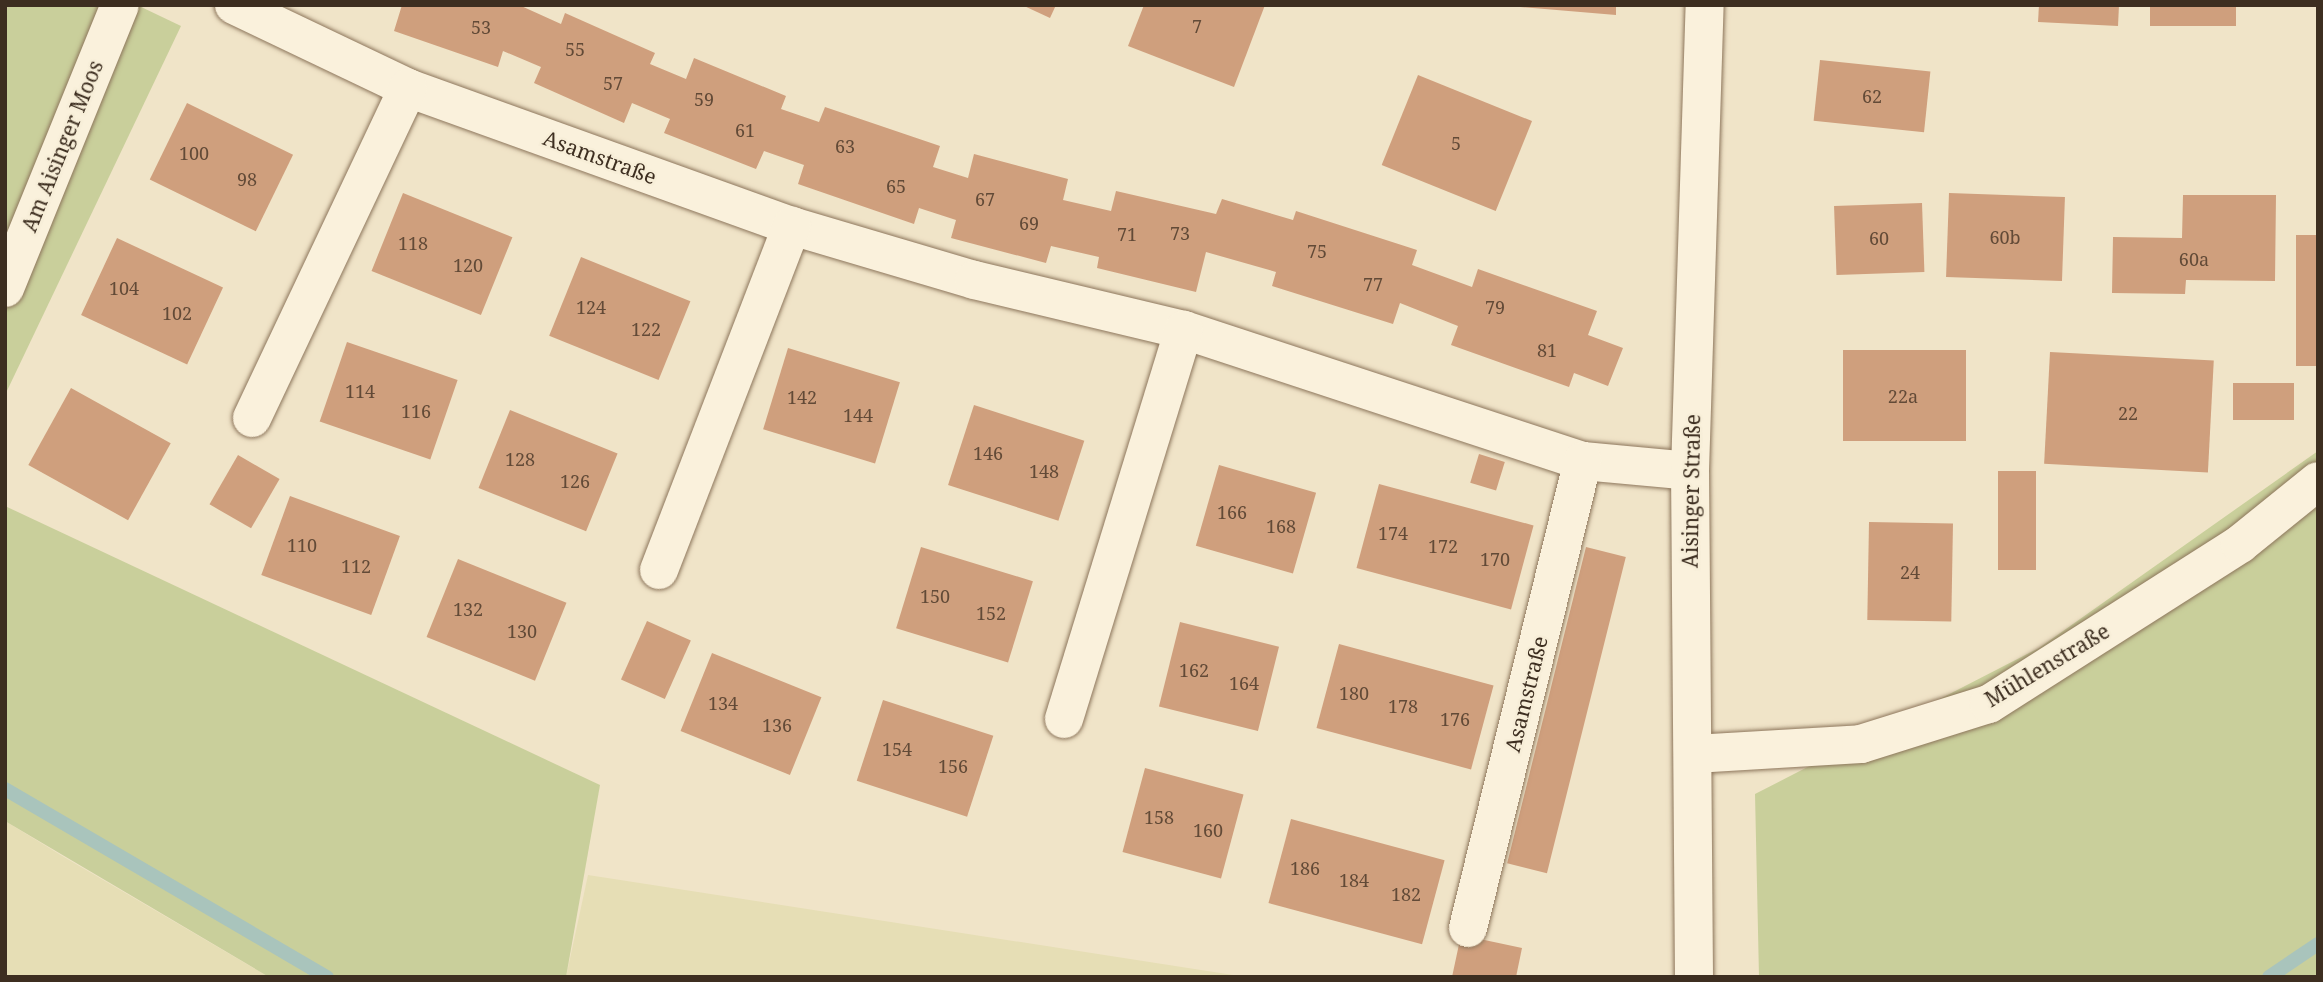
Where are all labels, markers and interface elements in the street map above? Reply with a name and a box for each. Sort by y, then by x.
house number: 7 [1192,15,1202,37]
house number: 53 [471,16,491,38]
house number: 55 [565,38,585,60]
street label: Am Aisinger Moos [16,57,108,235]
house number: 57 [603,72,623,94]
house number: 62 [1862,85,1882,107]
house number: 59 [694,88,714,110]
house number: 61 [735,119,755,141]
street label: Asamstraße [540,125,660,189]
house number: 5 [1451,132,1461,154]
house number: 63 [835,135,855,157]
house number: 100 [179,142,209,164]
house number: 98 [237,168,257,190]
house number: 65 [886,175,906,197]
house number: 67 [975,188,995,210]
house number: 69 [1019,212,1039,234]
house number: 73 [1170,222,1190,244]
house number: 71 [1117,223,1137,245]
house number: 60b [1989,226,2021,248]
house number: 60 [1869,227,1889,249]
house number: 118 [398,232,428,254]
house number: 75 [1307,240,1327,262]
house number: 60a [2179,248,2209,270]
house number: 120 [453,254,483,276]
house number: 77 [1363,273,1383,295]
house number: 104 [109,277,139,299]
house number: 124 [576,296,606,318]
house number: 79 [1485,296,1505,318]
house number: 102 [162,302,192,324]
house number: 122 [631,318,661,340]
house number: 81 [1537,339,1557,361]
house number: 114 [345,380,375,402]
house number: 22a [1888,385,1918,407]
house number: 142 [787,386,817,408]
house number: 116 [401,400,431,422]
house number: 22 [2118,402,2138,424]
house number: 144 [843,404,873,426]
street label: Aisinger Straße [1677,414,1705,568]
house number: 146 [973,442,1003,464]
house number: 128 [505,448,535,470]
house number: 148 [1029,460,1059,482]
house number: 126 [560,470,590,492]
house number: 166 [1217,501,1247,523]
house number: 168 [1266,515,1296,537]
house number: 174 [1378,522,1408,544]
house number: 110 [287,534,317,556]
house number: 172 [1428,535,1458,557]
house number: 170 [1480,548,1510,570]
house number: 112 [341,555,371,577]
house number: 24 [1900,561,1920,583]
house number: 150 [920,585,950,607]
house number: 132 [453,598,483,620]
house number: 152 [976,602,1006,624]
street label: Mühlenstraße [1980,618,2114,712]
house number: 130 [507,620,537,642]
street label: Asamstraße [1499,633,1553,755]
house number: 162 [1179,659,1209,681]
house number: 164 [1229,672,1259,694]
house number: 180 [1339,682,1369,704]
house number: 134 [708,692,738,714]
house number: 178 [1388,695,1418,717]
house number: 176 [1440,708,1470,730]
house number: 136 [762,714,792,736]
house number: 154 [882,738,912,760]
house number: 156 [938,755,968,777]
house number: 158 [1144,806,1174,828]
house number: 160 [1193,819,1223,841]
house number: 186 [1290,857,1320,879]
house number: 184 [1339,869,1369,891]
house number: 182 [1391,883,1421,905]

